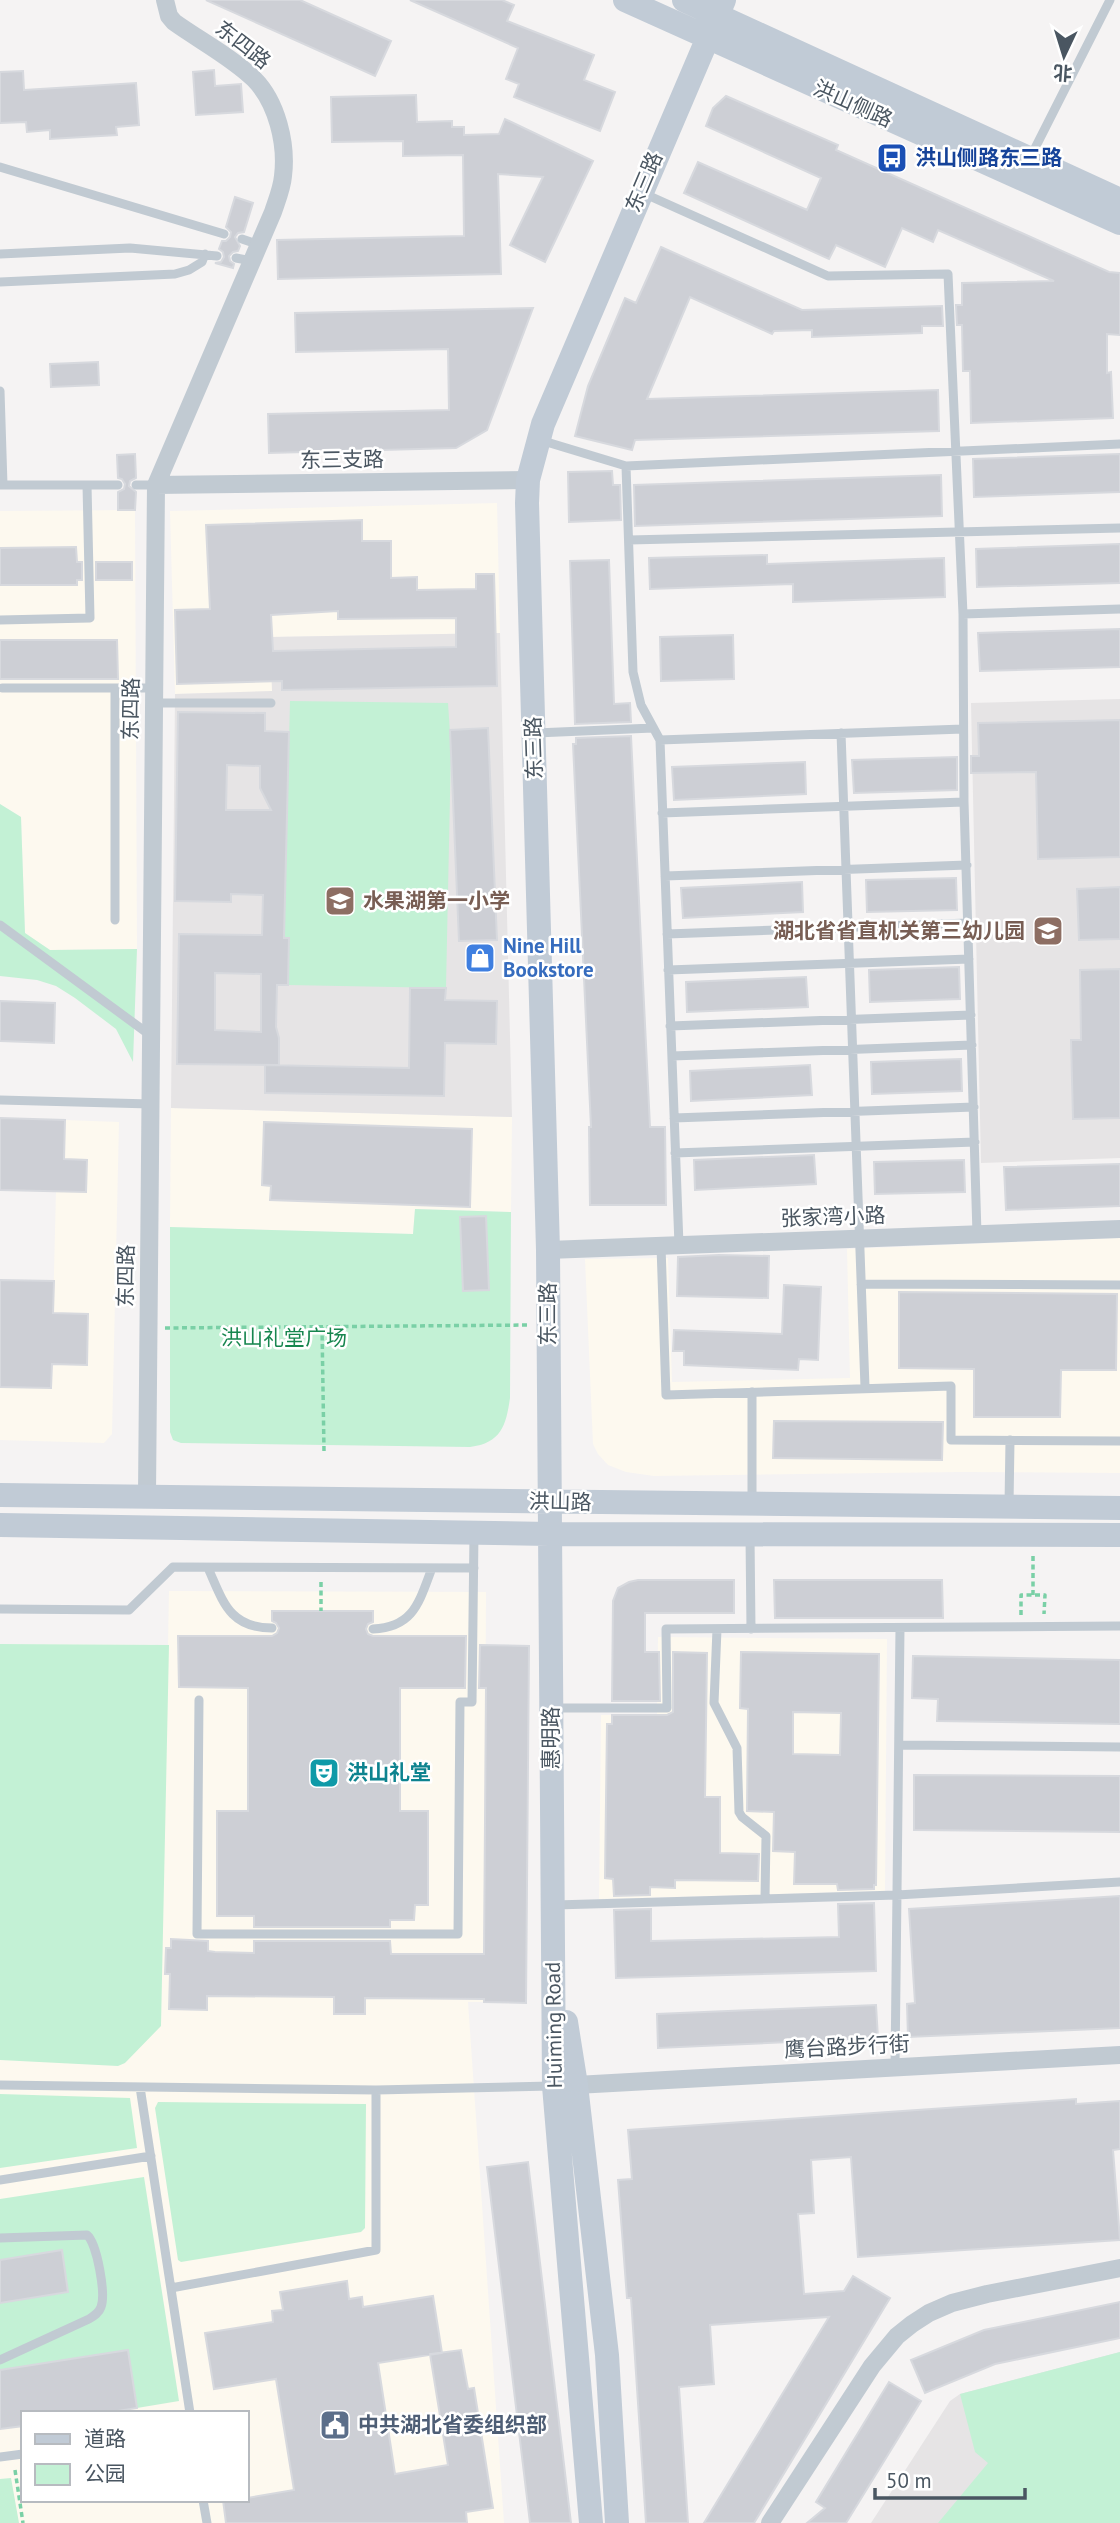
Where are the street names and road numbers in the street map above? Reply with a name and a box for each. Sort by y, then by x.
street label: 东四路 [210,15,276,75]
street label: 洪山侧路 [809,74,897,133]
street label: 东三路 [619,148,668,216]
street label: 东三支路 [300,445,384,474]
street label: 东四路 [116,677,145,741]
street label: 东三路 [519,716,548,780]
street label: 张家湾小路 [780,1201,886,1232]
street label: 东四路 [111,1244,140,1308]
street label: 东三路 [534,1283,561,1346]
street label: 洪山路 [528,1487,592,1516]
street label: 惠明路 [537,1707,564,1770]
street label: Huiming Road [539,1961,568,2089]
street label: 鹰台路步行街 [783,2030,911,2063]

